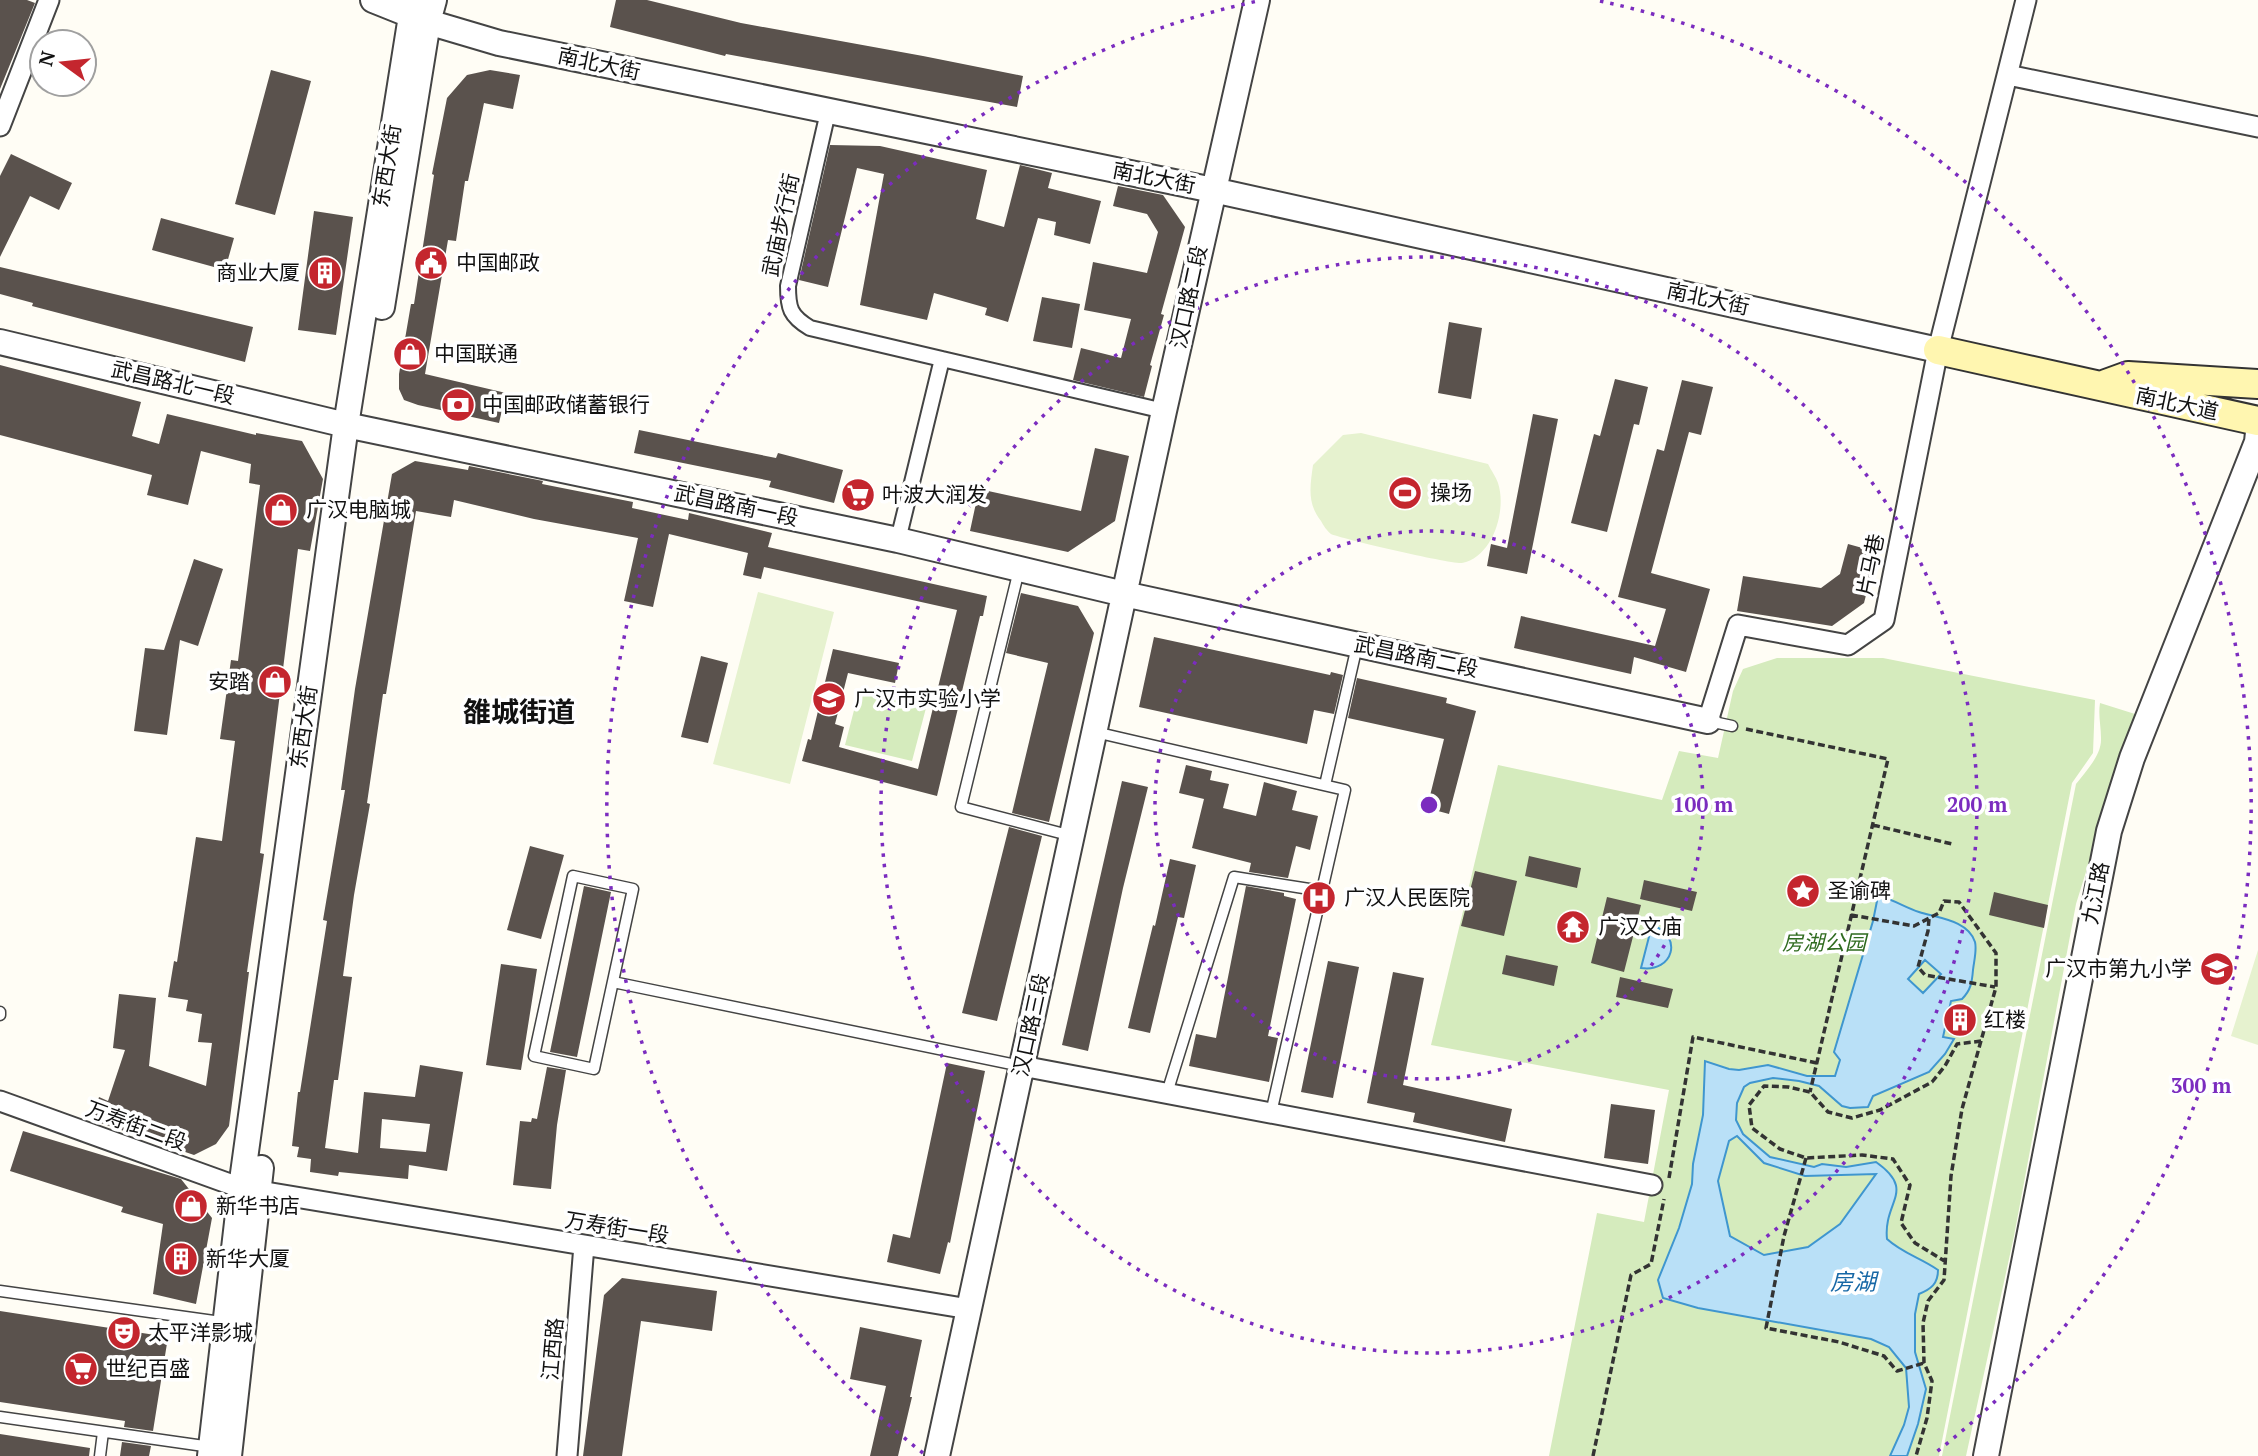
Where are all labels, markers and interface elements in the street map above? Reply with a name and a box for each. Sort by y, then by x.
north arrow [28,28,98,98]
street label: 南北大街 [555,41,643,85]
text: N [32,48,60,69]
street label: 东西大街 [366,122,406,210]
street label: 南北大街 [1110,155,1198,199]
street label: 武庙步行街 [755,171,805,279]
street label: 汉口路二段 [1163,243,1213,351]
public building icon: 中国邮政 [412,244,450,282]
place label: 中国邮政 [456,248,540,276]
building icon: 商业大厦 [306,254,344,292]
place label: 商业大厦 [216,258,300,286]
street label: 南北大街 [1664,276,1752,320]
shop icon: 中国联通 [391,335,429,373]
place label: 中国联通 [434,339,518,367]
street label: 武昌路北一段 [109,354,238,410]
street label: 南北大道 [2133,381,2221,425]
bank icon: 中国邮政储蓄银行 [439,386,477,424]
place label: 中国邮政储蓄银行 [482,390,650,418]
sports icon: 操场 [1386,474,1424,512]
supermarket icon: 叶波大润发 [839,476,877,514]
street label: 武昌路南一段 [672,478,801,532]
place label: 操场 [1430,478,1472,506]
place label: 叶波大润发 [882,480,987,508]
shop icon: 广汉电脑城 [262,491,300,529]
place label: 广汉电脑城 [306,495,411,523]
street label: 片马巷 [1850,531,1890,598]
street label: 武昌路南二段 [1352,629,1481,683]
shop icon: 安踏 [256,663,294,701]
place label: 安踏 [208,667,250,695]
school or university icon: 广汉市实验小学 [810,680,848,718]
street label: 东西大街 [283,683,323,770]
place label: 广汉市实验小学 [854,684,1001,712]
district label: 雒城街道 [463,693,575,730]
text: 100 m [1673,790,1734,818]
text: 200 m [1947,790,2008,818]
centre of rings [1417,793,1441,817]
street label: 九江路 [2075,859,2115,926]
place icon: 圣谕碑 [1784,872,1822,910]
place label: 圣谕碑 [1828,876,1891,904]
hospital icon: 广汉人民医院 [1300,879,1338,917]
place label: 广汉人民医院 [1344,883,1470,911]
temple icon: 广汉文庙 [1554,908,1592,946]
place label: 广汉文庙 [1598,912,1682,940]
park label: 房湖公园 [1782,928,1869,956]
school or university icon: 广汉市第九小学 [2198,950,2236,988]
place label: 广汉市第九小学 [2045,954,2192,982]
street label: 汉口路三段 [1005,971,1055,1079]
building icon: 红楼 [1941,1001,1979,1039]
place label: 红楼 [1984,1005,2026,1033]
text: 300 m [2171,1071,2232,1099]
street label: 万寿街二段 [82,1094,190,1156]
shop icon: 新华书店 [172,1187,210,1225]
place label: 新华书店 [216,1191,300,1219]
street label: 万寿街一段 [563,1205,671,1249]
building icon: 新华大厦 [162,1240,200,1278]
place label: 新华大厦 [206,1244,290,1272]
water label: 房湖 [1830,1266,1879,1297]
theatre icon: 太平洋影城 [105,1314,143,1352]
street label: 江西路 [535,1316,569,1382]
place label: 太平洋影城 [148,1318,253,1346]
supermarket icon: 世纪百盛 [62,1350,100,1388]
place label: 世纪百盛 [106,1354,190,1382]

